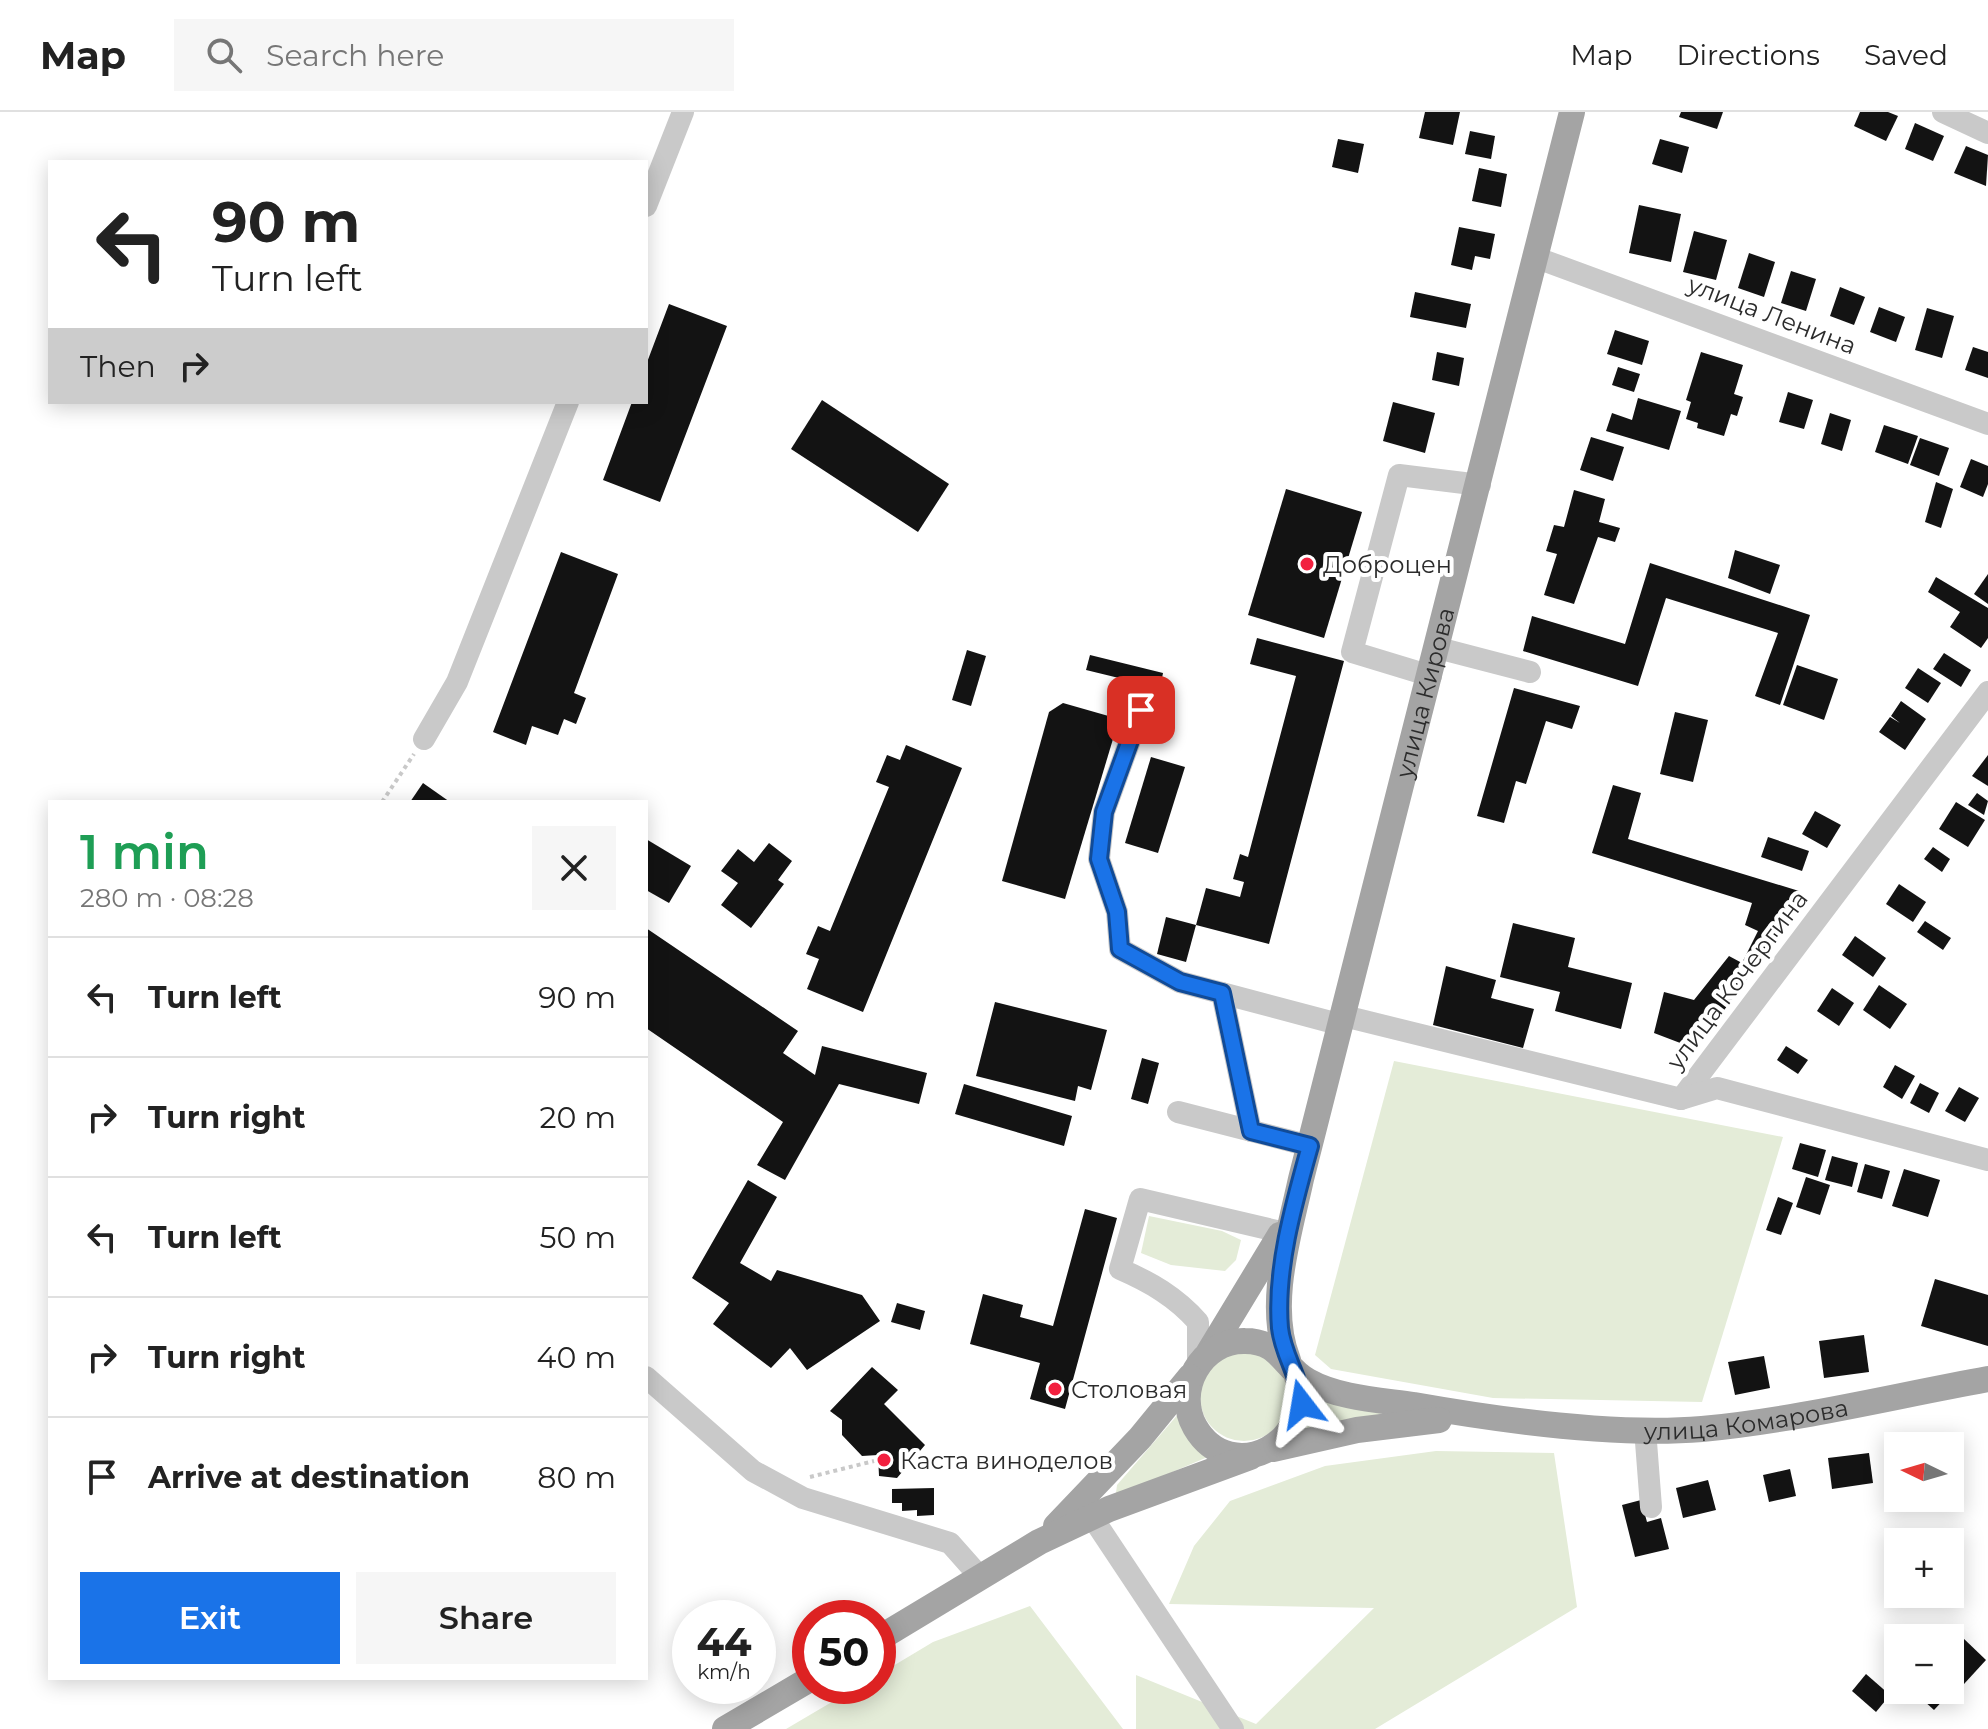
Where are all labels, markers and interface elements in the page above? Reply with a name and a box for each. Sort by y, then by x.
search box [174,19,734,91]
text: Map [40,32,126,79]
icon: search [202,33,246,77]
text: Search here [266,37,444,74]
text: Map [1570,38,1632,72]
text: Directions [1676,38,1820,72]
text: Saved [1864,38,1948,72]
text: 90 m [212,188,360,256]
icon: left [80,192,184,296]
text: Turn left [212,256,363,300]
street label: улица Ленина [1683,269,1860,360]
icon: right [172,344,216,388]
text: Then [80,348,156,385]
place label: Доброцен [1323,550,1452,579]
marker: Доброцен [1298,555,1316,573]
street label: улица Кирова [1389,604,1460,782]
pin [1107,676,1175,744]
icon: arrive [1119,688,1163,732]
text: 1 min [80,823,209,881]
button: close [532,826,616,910]
text: 280 m · 08:28 [80,882,254,914]
street label: улица Кочергина [1660,885,1814,1076]
icon: left [80,975,124,1019]
text: Turn left [148,979,281,1016]
text: 90 m [538,979,616,1016]
icon: right [80,1095,124,1139]
text: Turn right [148,1099,305,1136]
text: 20 m [539,1099,616,1136]
icon: left [80,1215,124,1259]
text: Turn left [148,1219,281,1256]
text: 50 m [539,1219,616,1256]
icon: right [80,1335,124,1379]
text: Turn right [148,1339,305,1376]
text: 40 m [537,1339,616,1376]
position arrow [1260,1362,1344,1446]
place label: Столовая [1071,1375,1187,1404]
marker: Столовая [1046,1380,1064,1398]
street label: улица Комарова [1643,1392,1851,1445]
north arrow [1884,1432,1964,1512]
map controls [1884,1432,1964,1704]
place label: Каста виноделов [900,1446,1113,1475]
marker: Каста виноделов [875,1451,893,1469]
icon: arrive [80,1455,124,1499]
text: Arrive at destination [148,1459,470,1496]
text: 80 m [537,1459,616,1496]
button: + [1884,1528,1964,1608]
button: Exit [80,1572,340,1664]
button: Share [356,1572,616,1664]
speed limit sign: 50 [792,1600,896,1704]
text: 44 [696,1617,752,1666]
button: − [1884,1624,1964,1704]
text: km/h [697,1660,751,1684]

